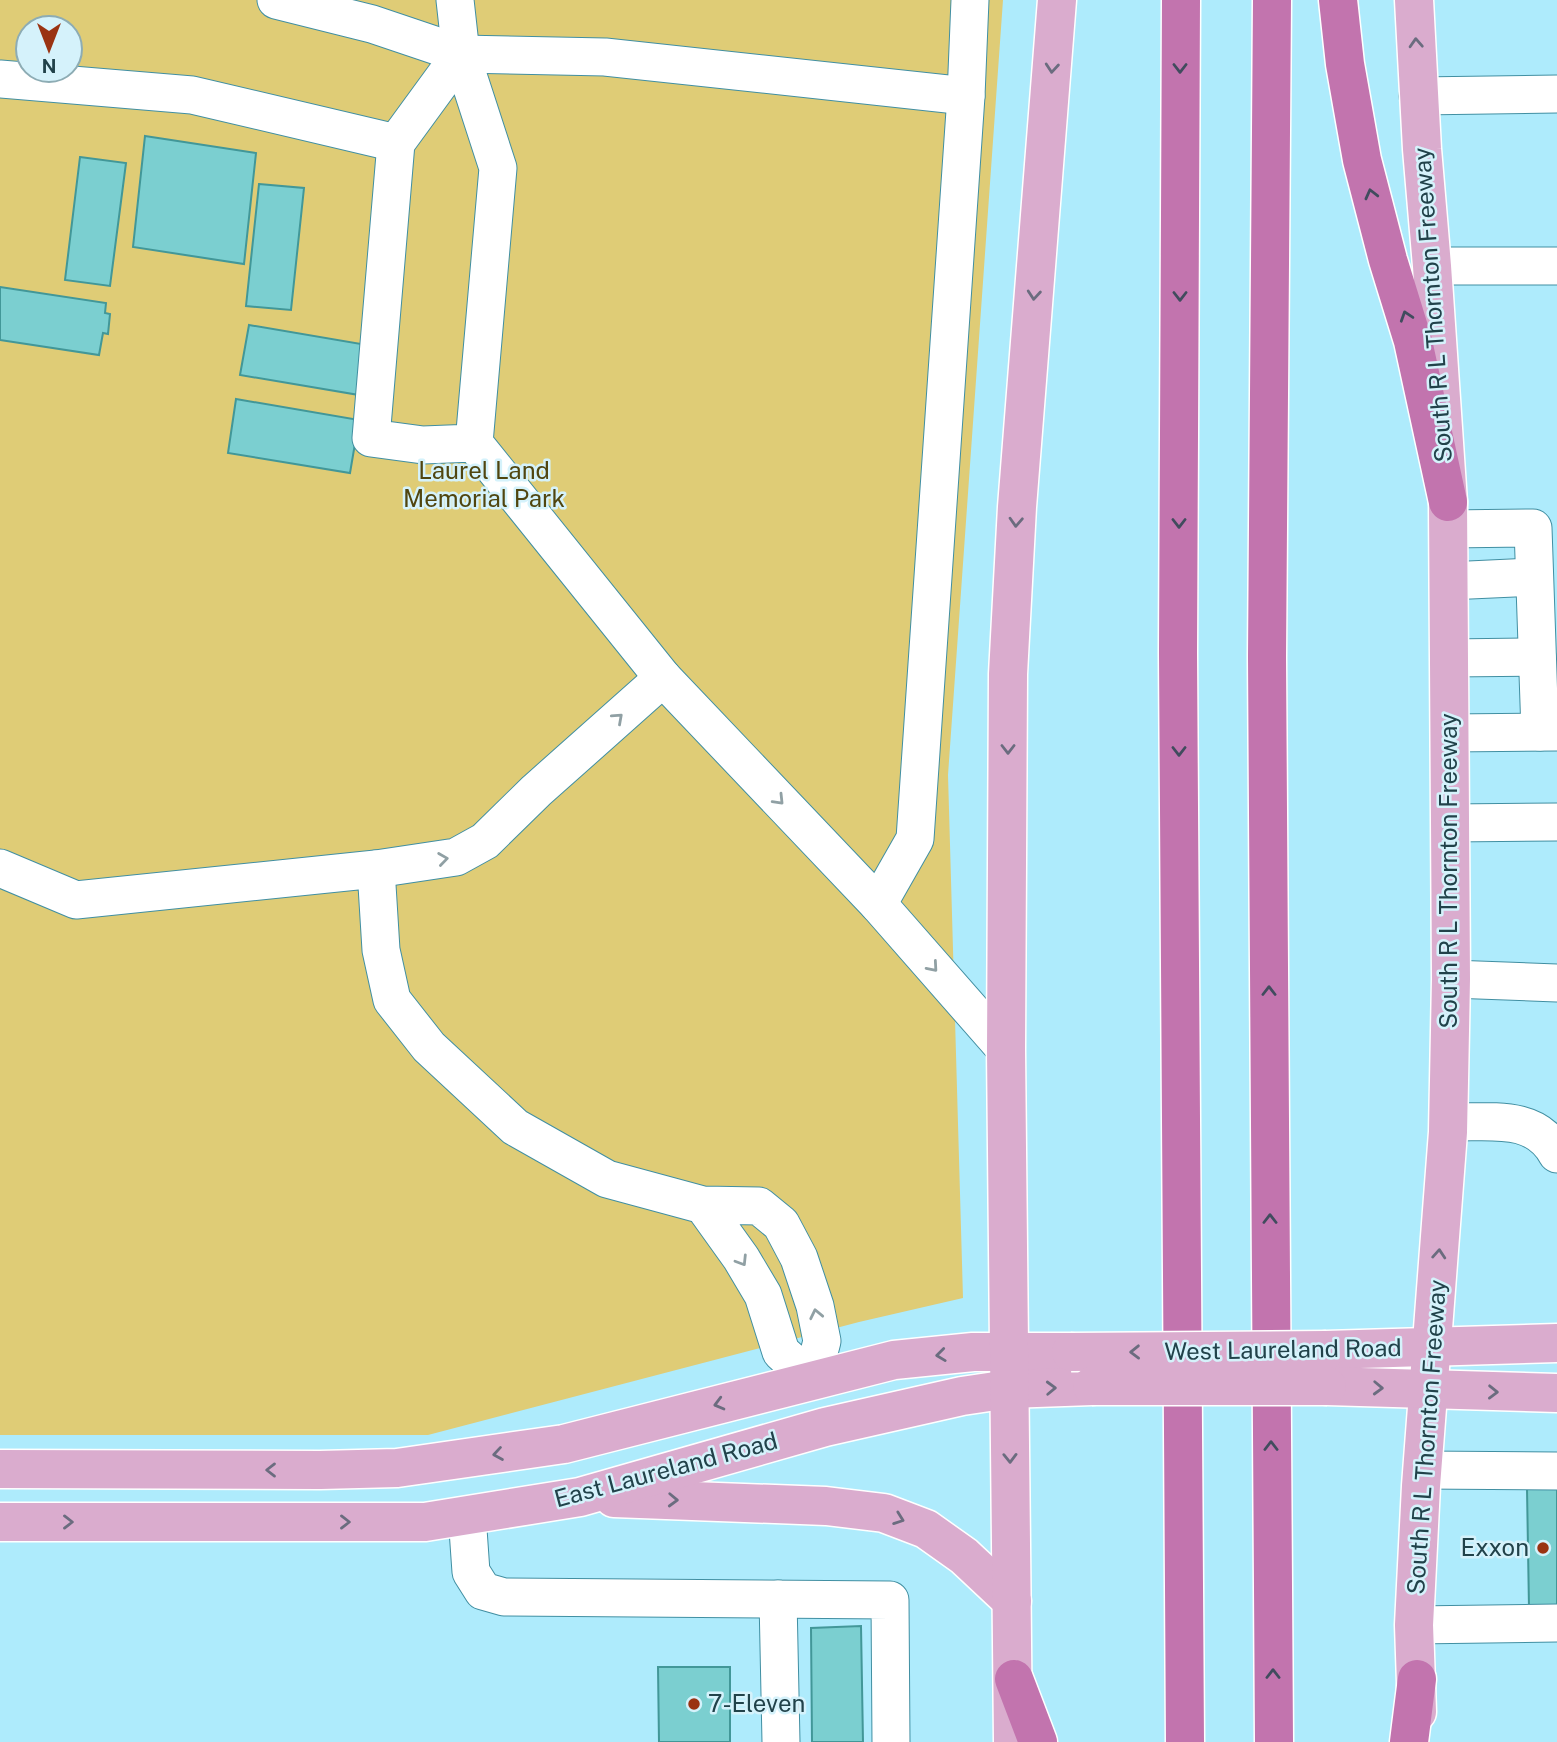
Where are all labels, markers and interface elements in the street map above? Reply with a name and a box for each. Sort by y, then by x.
north arrow [14,14,84,84]
one-way arrow [1409,37,1424,48]
text: N [42,55,56,77]
one-way arrow [1045,63,1060,74]
one-way arrow [1172,63,1188,74]
street label: South R L Thornton Freeway [1407,147,1457,463]
one-way arrow [1365,188,1379,200]
one-way arrow [1027,290,1042,301]
one-way arrow [1172,291,1188,301]
one-way arrow [1399,311,1414,323]
park label: Laurel Land Memorial Park [403,456,565,512]
one-way arrow [1009,516,1024,527]
one-way arrow [1171,518,1187,529]
street label: South R L Thornton Freeway [1434,713,1462,1029]
one-way arrow [610,714,623,726]
one-way arrow [1000,744,1016,755]
one-way arrow [1171,746,1187,756]
one-way arrow [770,792,783,805]
one-way arrow [437,852,449,867]
one-way arrow [925,958,937,971]
one-way arrow [1261,986,1277,996]
one-way arrow [1262,1213,1278,1224]
one-way arrow [1432,1248,1447,1259]
one-way arrow [734,1253,747,1266]
street label: South R L Thornton Freeway [1401,1278,1451,1595]
one-way arrow [810,1308,825,1320]
street label: West Laureland Road [1164,1333,1402,1365]
one-way arrow [1130,1344,1140,1360]
one-way arrow [935,1347,947,1362]
one-way arrow [1045,1380,1056,1395]
one-way arrow [1373,1380,1384,1395]
one-way arrow [1488,1384,1499,1400]
one-way arrow [713,1395,725,1410]
street label: East Laureland Road [551,1426,780,1512]
one-way arrow [1263,1441,1279,1451]
one-way arrow [492,1447,504,1462]
one-way arrow [1002,1453,1018,1463]
one-way arrow [265,1462,276,1478]
one-way arrow [668,1492,679,1508]
one-way arrow [892,1511,904,1525]
one-way arrow [63,1514,74,1530]
one-way arrow [340,1514,350,1530]
place label: Exxon [1461,1533,1529,1561]
marker: Exxon [1535,1540,1551,1556]
one-way arrow [1265,1668,1281,1679]
place label: 7-Eleven [708,1689,805,1717]
marker: 7-Eleven [686,1696,702,1712]

